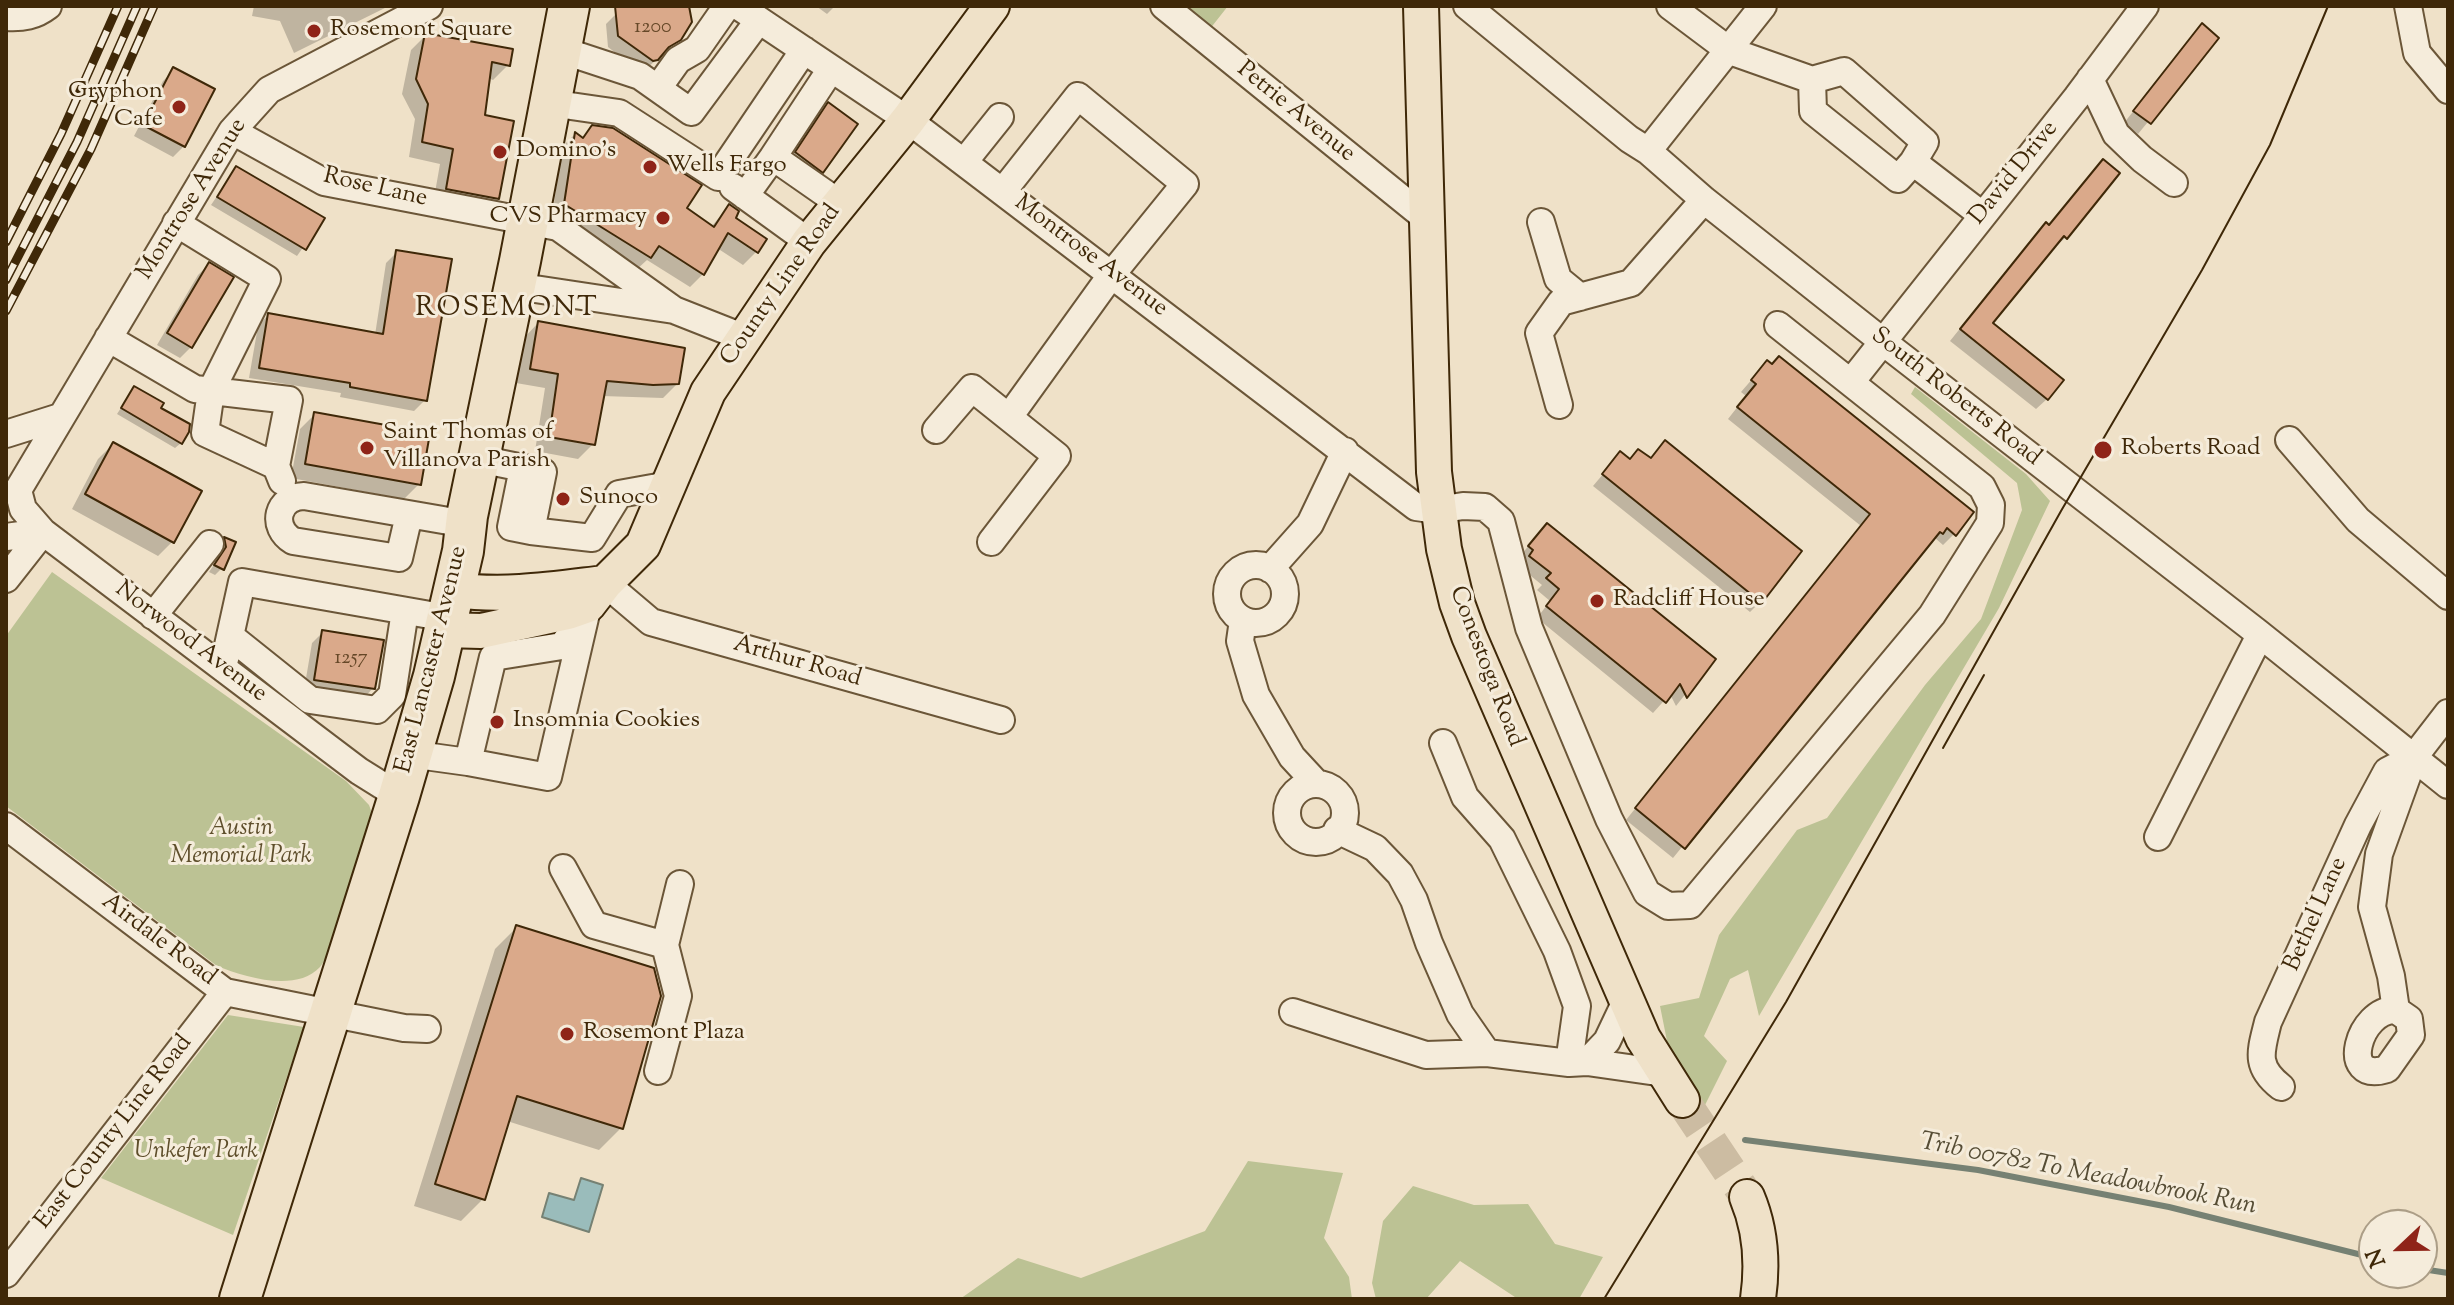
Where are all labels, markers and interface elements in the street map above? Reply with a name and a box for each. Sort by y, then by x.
place label: Rosemont Square [330,17,512,45]
house number: 1200 [634,17,672,41]
marker: Rosemont Square [305,22,323,40]
street label: Petrie Avenue [1230,57,1360,169]
place label: Gryphon Cafe [68,79,163,135]
marker: Gryphon Cafe [170,98,188,116]
street label: Montrose Avenue [132,114,254,286]
street label: David Drive [1964,116,2066,232]
place label: Domino's [516,138,616,166]
marker: Domino's [491,143,509,161]
place label: Wells Fargo [666,153,787,181]
marker: Wells Fargo [641,158,659,176]
street label: Rose Lane [320,163,430,215]
street label: Montrose Avenue [1007,190,1173,324]
street label: County Line Road [716,200,848,372]
place label: CVS Pharmacy [489,204,647,232]
marker: CVS Pharmacy [654,209,672,227]
district label: ROSEMONT [415,293,599,327]
street label: South Roberts Road [1864,323,2046,473]
place label: Saint Thomas of Villanova Parish [383,420,553,476]
place label: Roberts Road [2121,436,2260,464]
marker: Saint Thomas of Villanova Parish [358,439,376,457]
marker: Roberts Road [2092,439,2114,461]
place label: Sunoco [579,485,658,513]
marker: Sunoco [554,490,572,508]
street label: East Lancaster Avenue [391,544,475,776]
street label: Norwood Avenue [108,576,272,710]
street label: Conestoga Road [1441,583,1529,751]
place label: Radcliff House [1613,587,1765,615]
marker: Radcliff House [1588,592,1606,610]
street label: Arthur Road [730,631,864,695]
house number: 1257 [334,648,368,672]
place label: Insomnia Cookies [513,708,700,736]
marker: Insomnia Cookies [488,713,506,731]
park label: Austin Memorial Park [170,816,312,872]
street label: Bethel Lane [2279,854,2355,976]
street label: Airdale Road [95,888,221,994]
place label: Rosemont Plaza [583,1020,745,1048]
marker: Rosemont Plaza [558,1025,576,1043]
street label: East County Line Road [30,1030,200,1236]
water label: Trib 00782 To Meadowbrook Run [1917,1128,2259,1224]
park label: Unkefer Park [134,1139,258,1167]
north arrow [2358,1209,2438,1289]
text: N [2359,1243,2396,1271]

